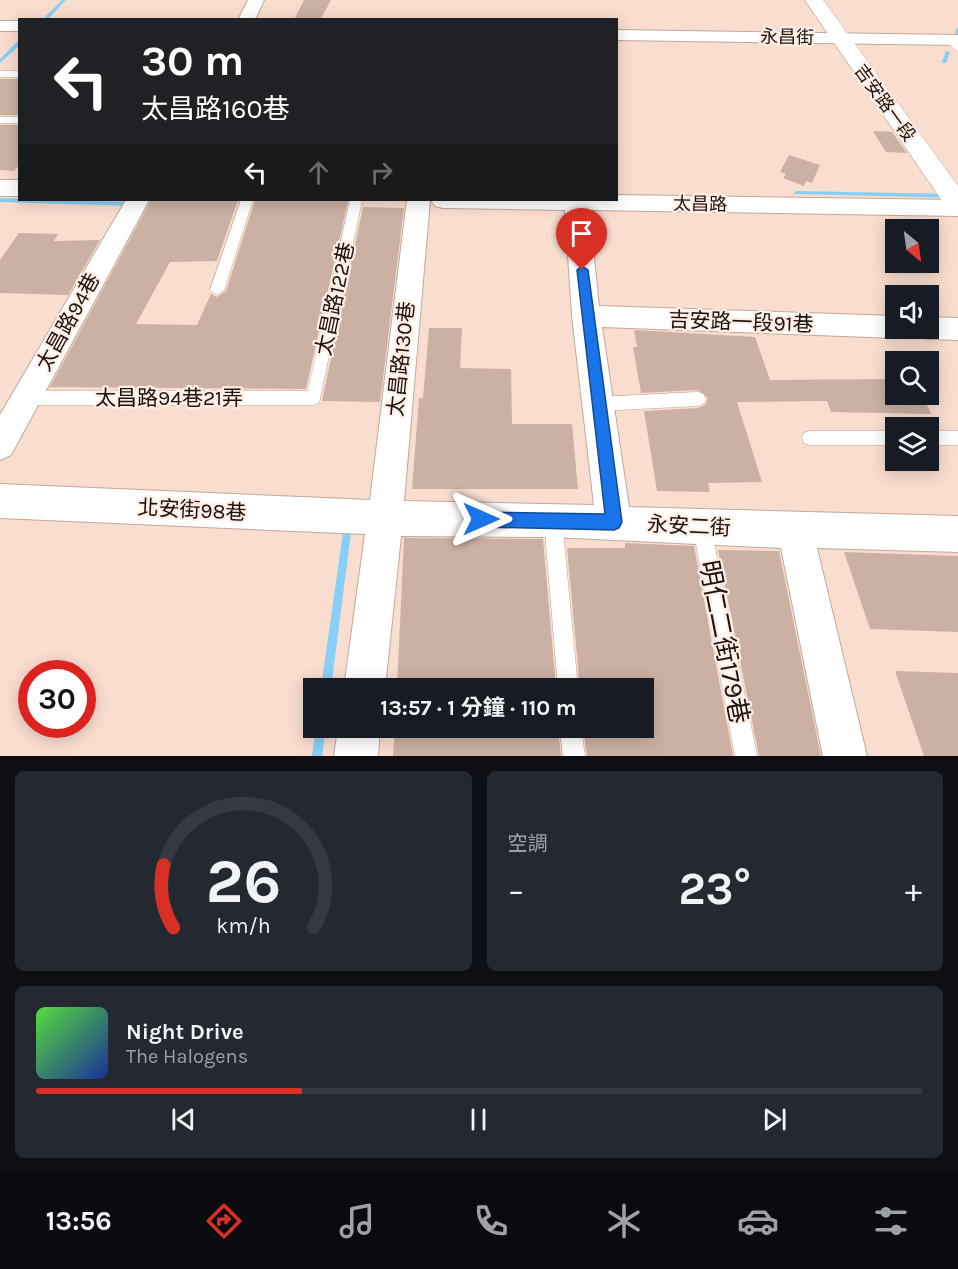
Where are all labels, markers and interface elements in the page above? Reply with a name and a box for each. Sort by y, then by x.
street label: 永昌街 [760,26,814,48]
text: 30 m [141,36,244,86]
icon: left [42,42,120,120]
street label: 吉安路一段 [850,60,920,146]
text: 太昌路160巷 [141,93,289,125]
icon: left [239,156,272,189]
icon: ahead [302,156,335,189]
icon: right [365,156,398,189]
street label: 太昌路 [673,193,727,215]
pin [556,208,607,270]
icon: arrive [565,217,598,250]
north arrow [885,219,939,273]
map controls [885,219,939,471]
street label: 太昌路122巷 [311,240,359,358]
street label: 太昌路94巷 [31,269,105,375]
button: sound [885,285,939,339]
street label: 太昌路130巷 [383,300,419,418]
street label: 吉安路一段91巷 [668,307,814,337]
button: search [885,351,939,405]
street label: 太昌路94巷21弄 [95,386,243,410]
button: layers [885,417,939,471]
position arrow [449,487,513,551]
street label: 北安街98巷 [137,495,247,525]
street label: 永安二街 [646,512,732,540]
street label: 明仁二街179巷 [693,558,755,726]
speed limit sign: 30 [18,660,96,738]
text: 13:57 · 1 分鐘 · 110 m [380,695,577,721]
text: 空調 [508,832,548,855]
text: 26 [205,845,281,918]
text: 23° [678,863,751,915]
text: − [508,871,525,909]
text: + [905,871,922,909]
text: km/h [216,913,270,938]
text: Night Drive [126,1019,244,1045]
text: The Halogens [126,1045,248,1068]
icon: previous [167,1103,200,1136]
icon: pause [462,1103,495,1136]
icon: next [758,1103,791,1136]
icon: directions [203,1200,245,1242]
icon: music [336,1200,378,1242]
icon: phone [470,1200,512,1242]
icon: climate [603,1200,645,1242]
icon: car [737,1200,779,1242]
icon: filters [870,1200,912,1242]
text: 13:56 [46,1205,112,1237]

